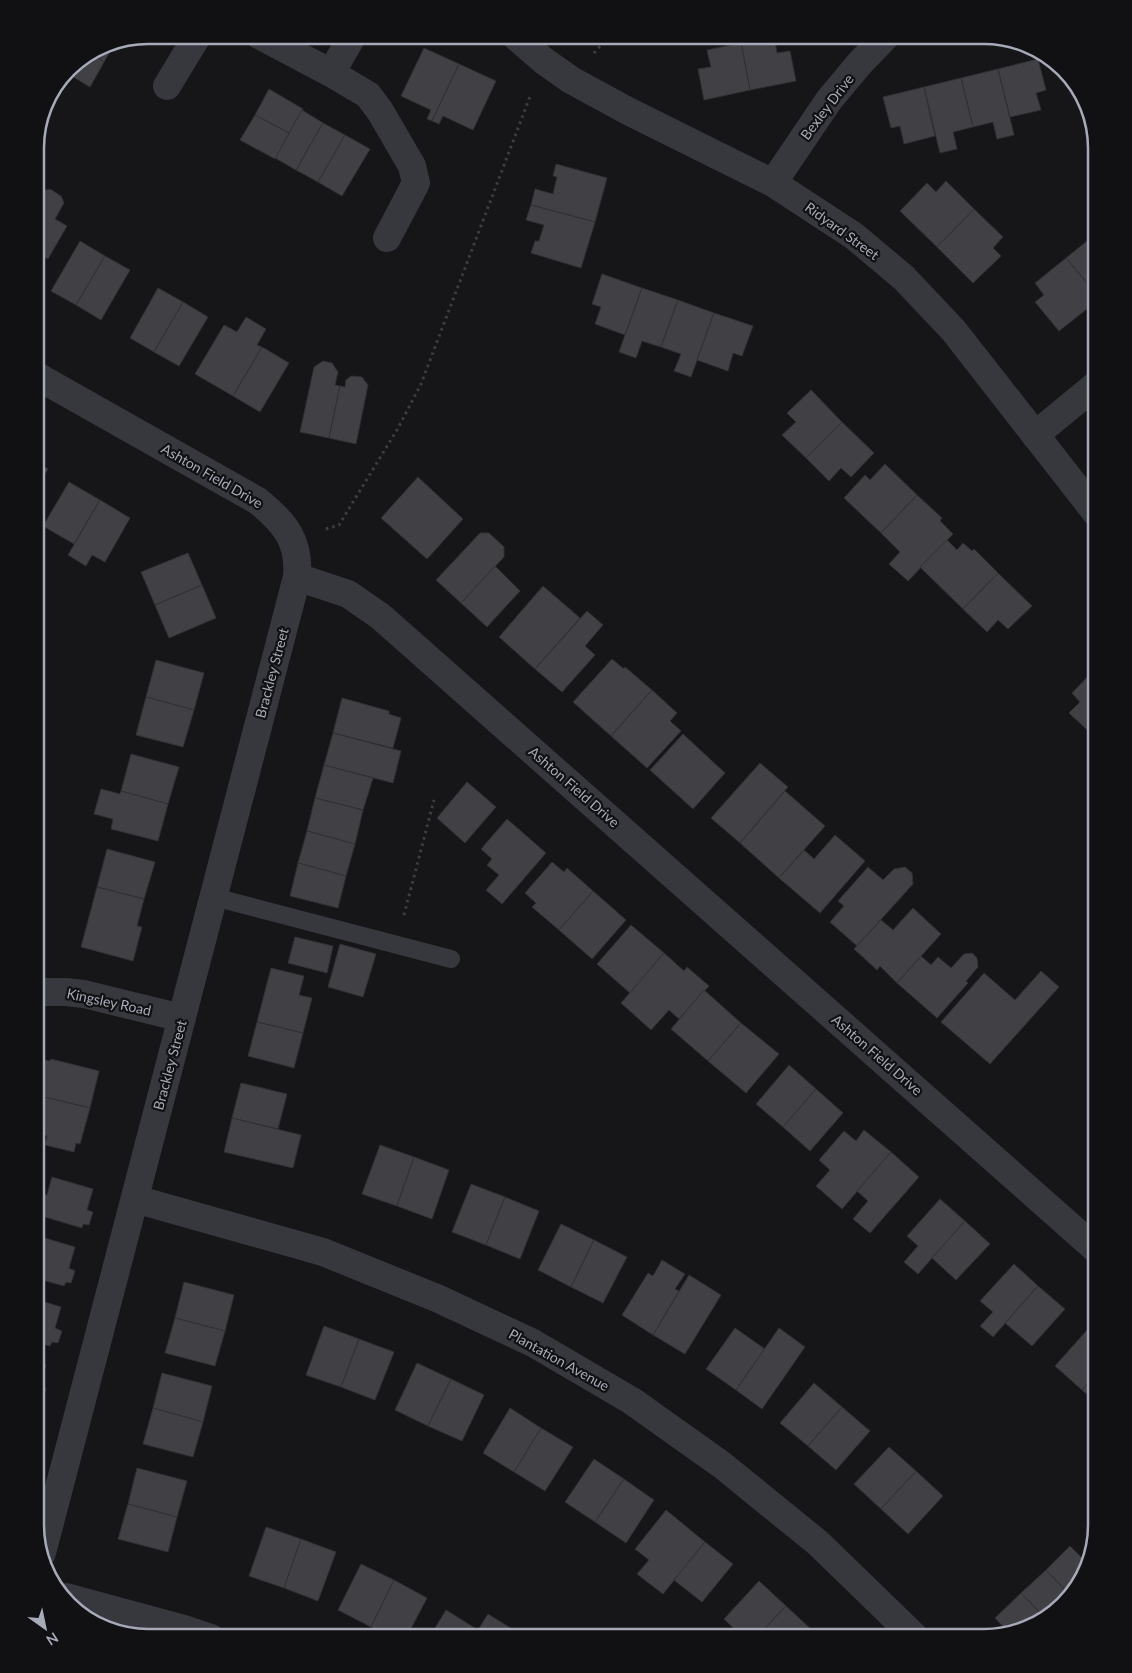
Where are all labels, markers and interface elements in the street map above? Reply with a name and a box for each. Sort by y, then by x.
street label: Bexley Drive [796,71,857,143]
street label: Ridyard Street [802,198,882,263]
street label: Ashton Field Drive [158,440,266,512]
street label: Brackley Street [251,626,292,720]
street label: Ashton Field Drive [526,743,623,831]
street label: Kingsley Road [65,984,153,1019]
street label: Ashton Field Drive [829,1011,926,1099]
street label: Brackley Street [149,1018,190,1112]
street label: Plantation Avenue [506,1325,612,1394]
north arrow [20,1603,70,1653]
text: N [43,1629,62,1649]

